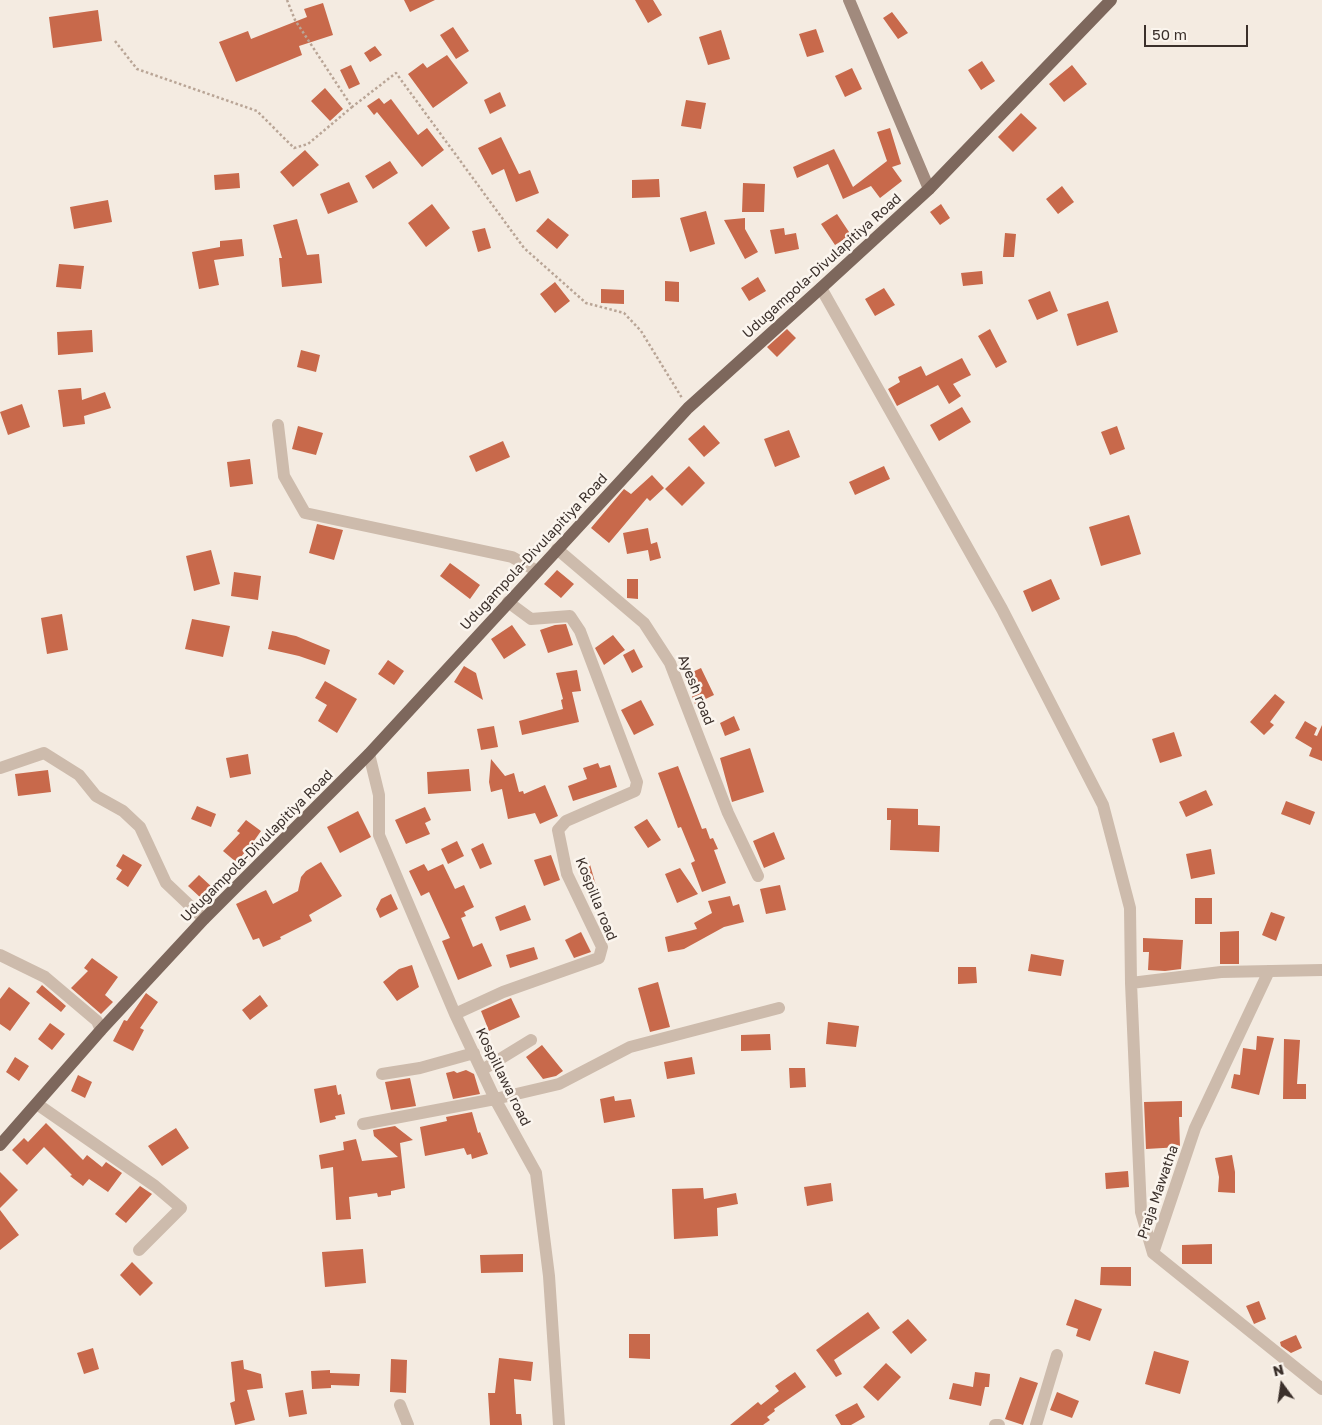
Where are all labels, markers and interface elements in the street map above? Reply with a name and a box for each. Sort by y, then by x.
scale bar [1147,15,1251,47]
text: 50 m [1152,25,1187,43]
street label: Udugampola-Divulapitiya Road [739,190,905,342]
street label: Udugampola-Divulapitiya Road [457,470,611,634]
street label: Ayesh road [674,653,718,727]
street label: Udugampola-Divulapitiya Road [178,767,336,925]
street label: Kospilla road [572,855,620,943]
street label: Kospillawa road [472,1025,534,1129]
street label: Praja Mawatha [1134,1143,1182,1241]
north arrow [1257,1360,1307,1410]
text: N [1271,1360,1285,1379]

